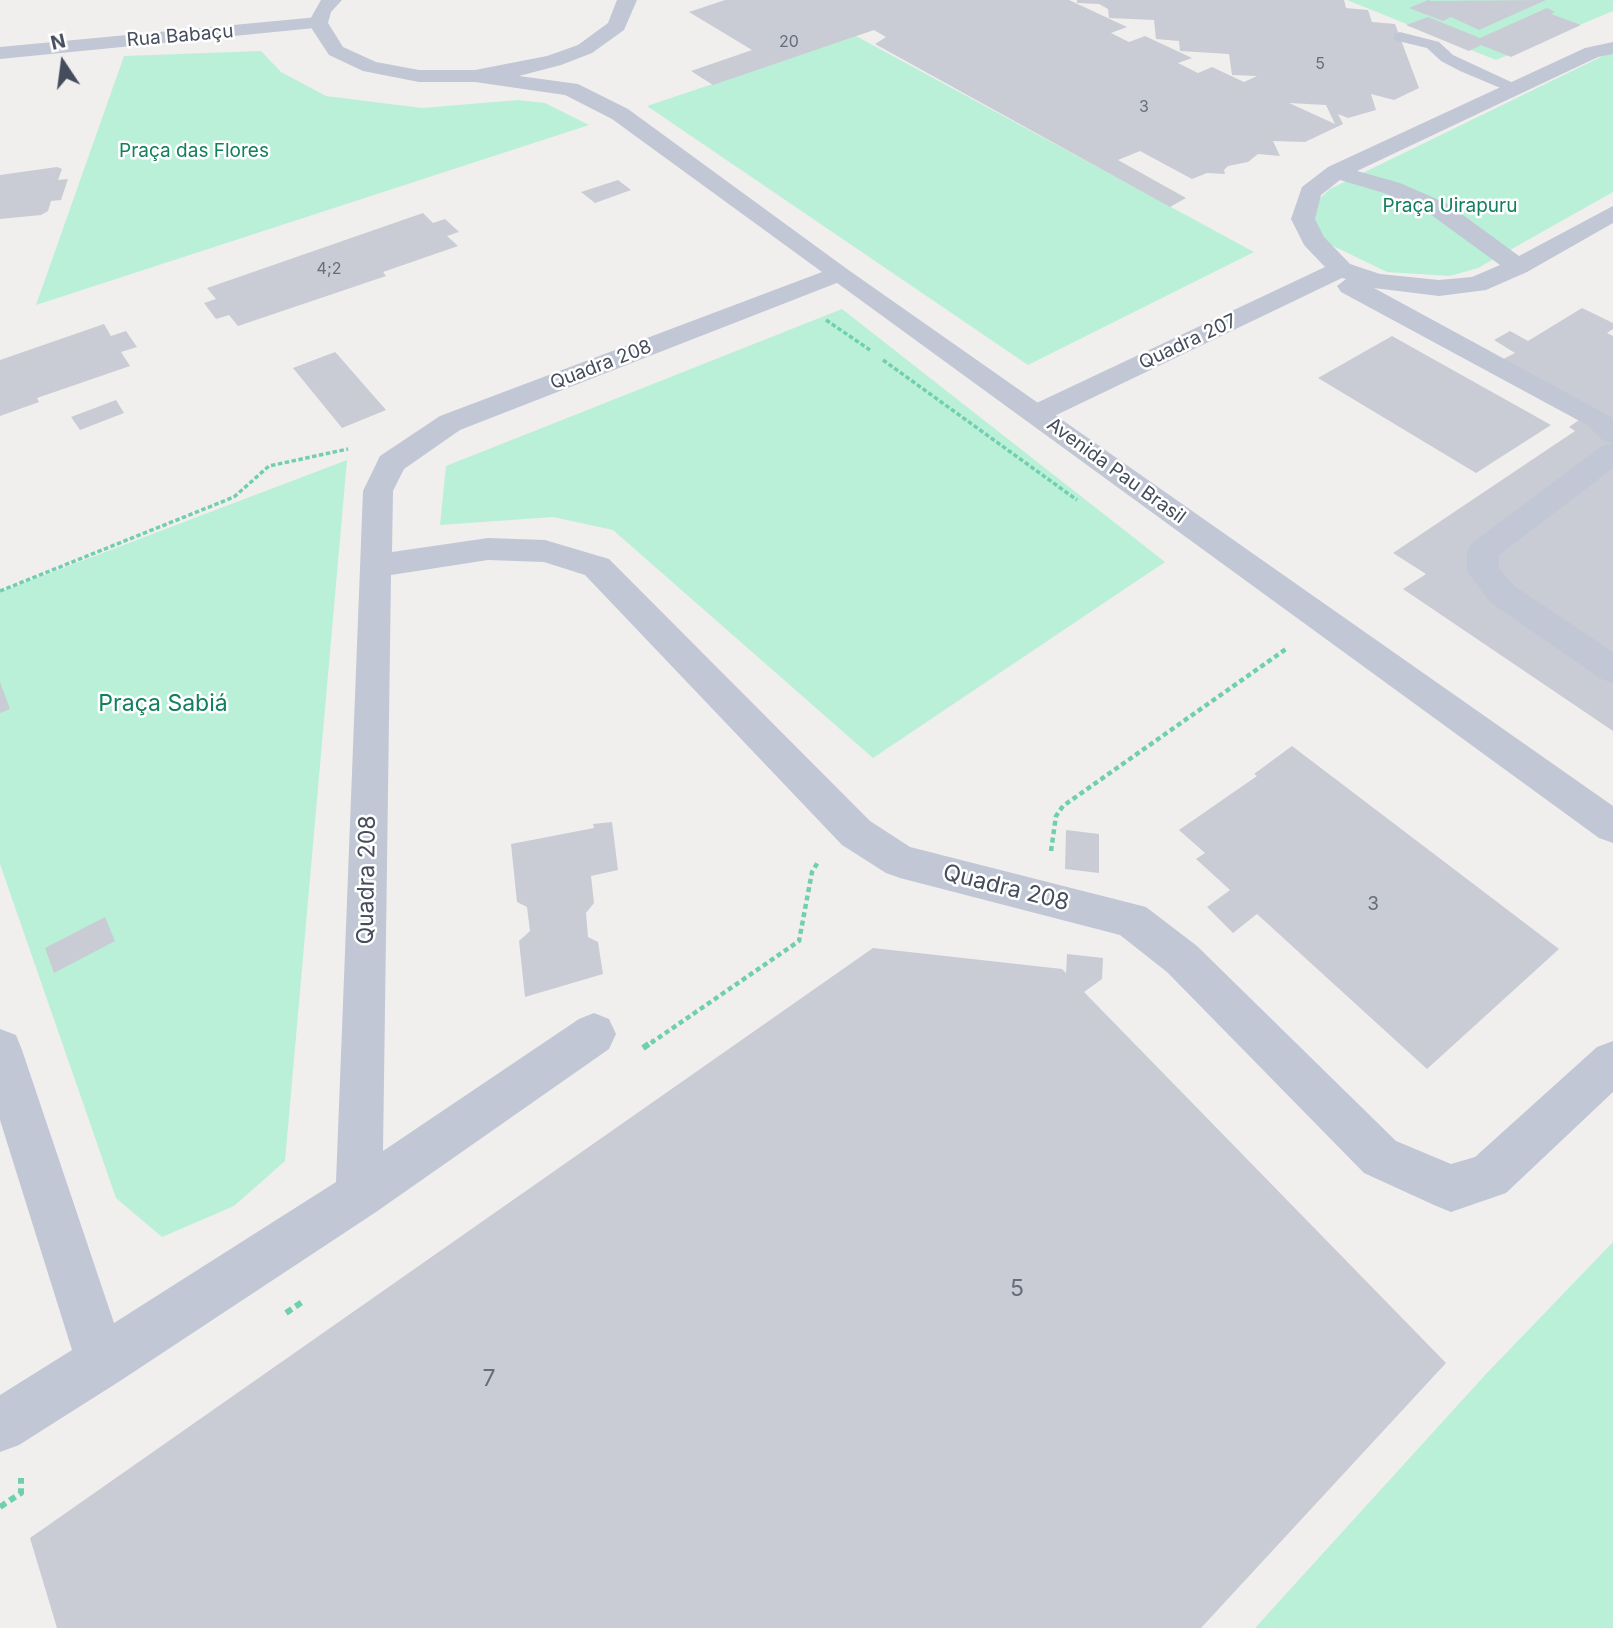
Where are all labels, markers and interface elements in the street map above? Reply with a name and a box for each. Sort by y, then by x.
street label: Rua Babaçu [126,20,234,52]
north arrow [28,28,98,98]
text: N [49,29,68,55]
house number: 20 [779,32,799,52]
house number: 5 [1315,54,1325,74]
house number: 3 [1139,97,1149,117]
park label: Praça das Flores [119,140,269,162]
park label: Praça Uirapuru [1383,195,1517,217]
house number: 4;2 [317,259,341,279]
street label: Quadra 207 [1136,309,1240,375]
street label: Quadra 208 [547,335,655,395]
street label: Avenida Pau Brasil [1042,413,1190,529]
park label: Praça Sabiá [98,690,228,718]
street label: Quadra 208 [352,815,382,945]
street label: Quadra 208 [940,859,1072,917]
house number: 3 [1367,893,1379,915]
house number: 5 [1010,1275,1024,1303]
house number: 7 [482,1365,496,1393]

